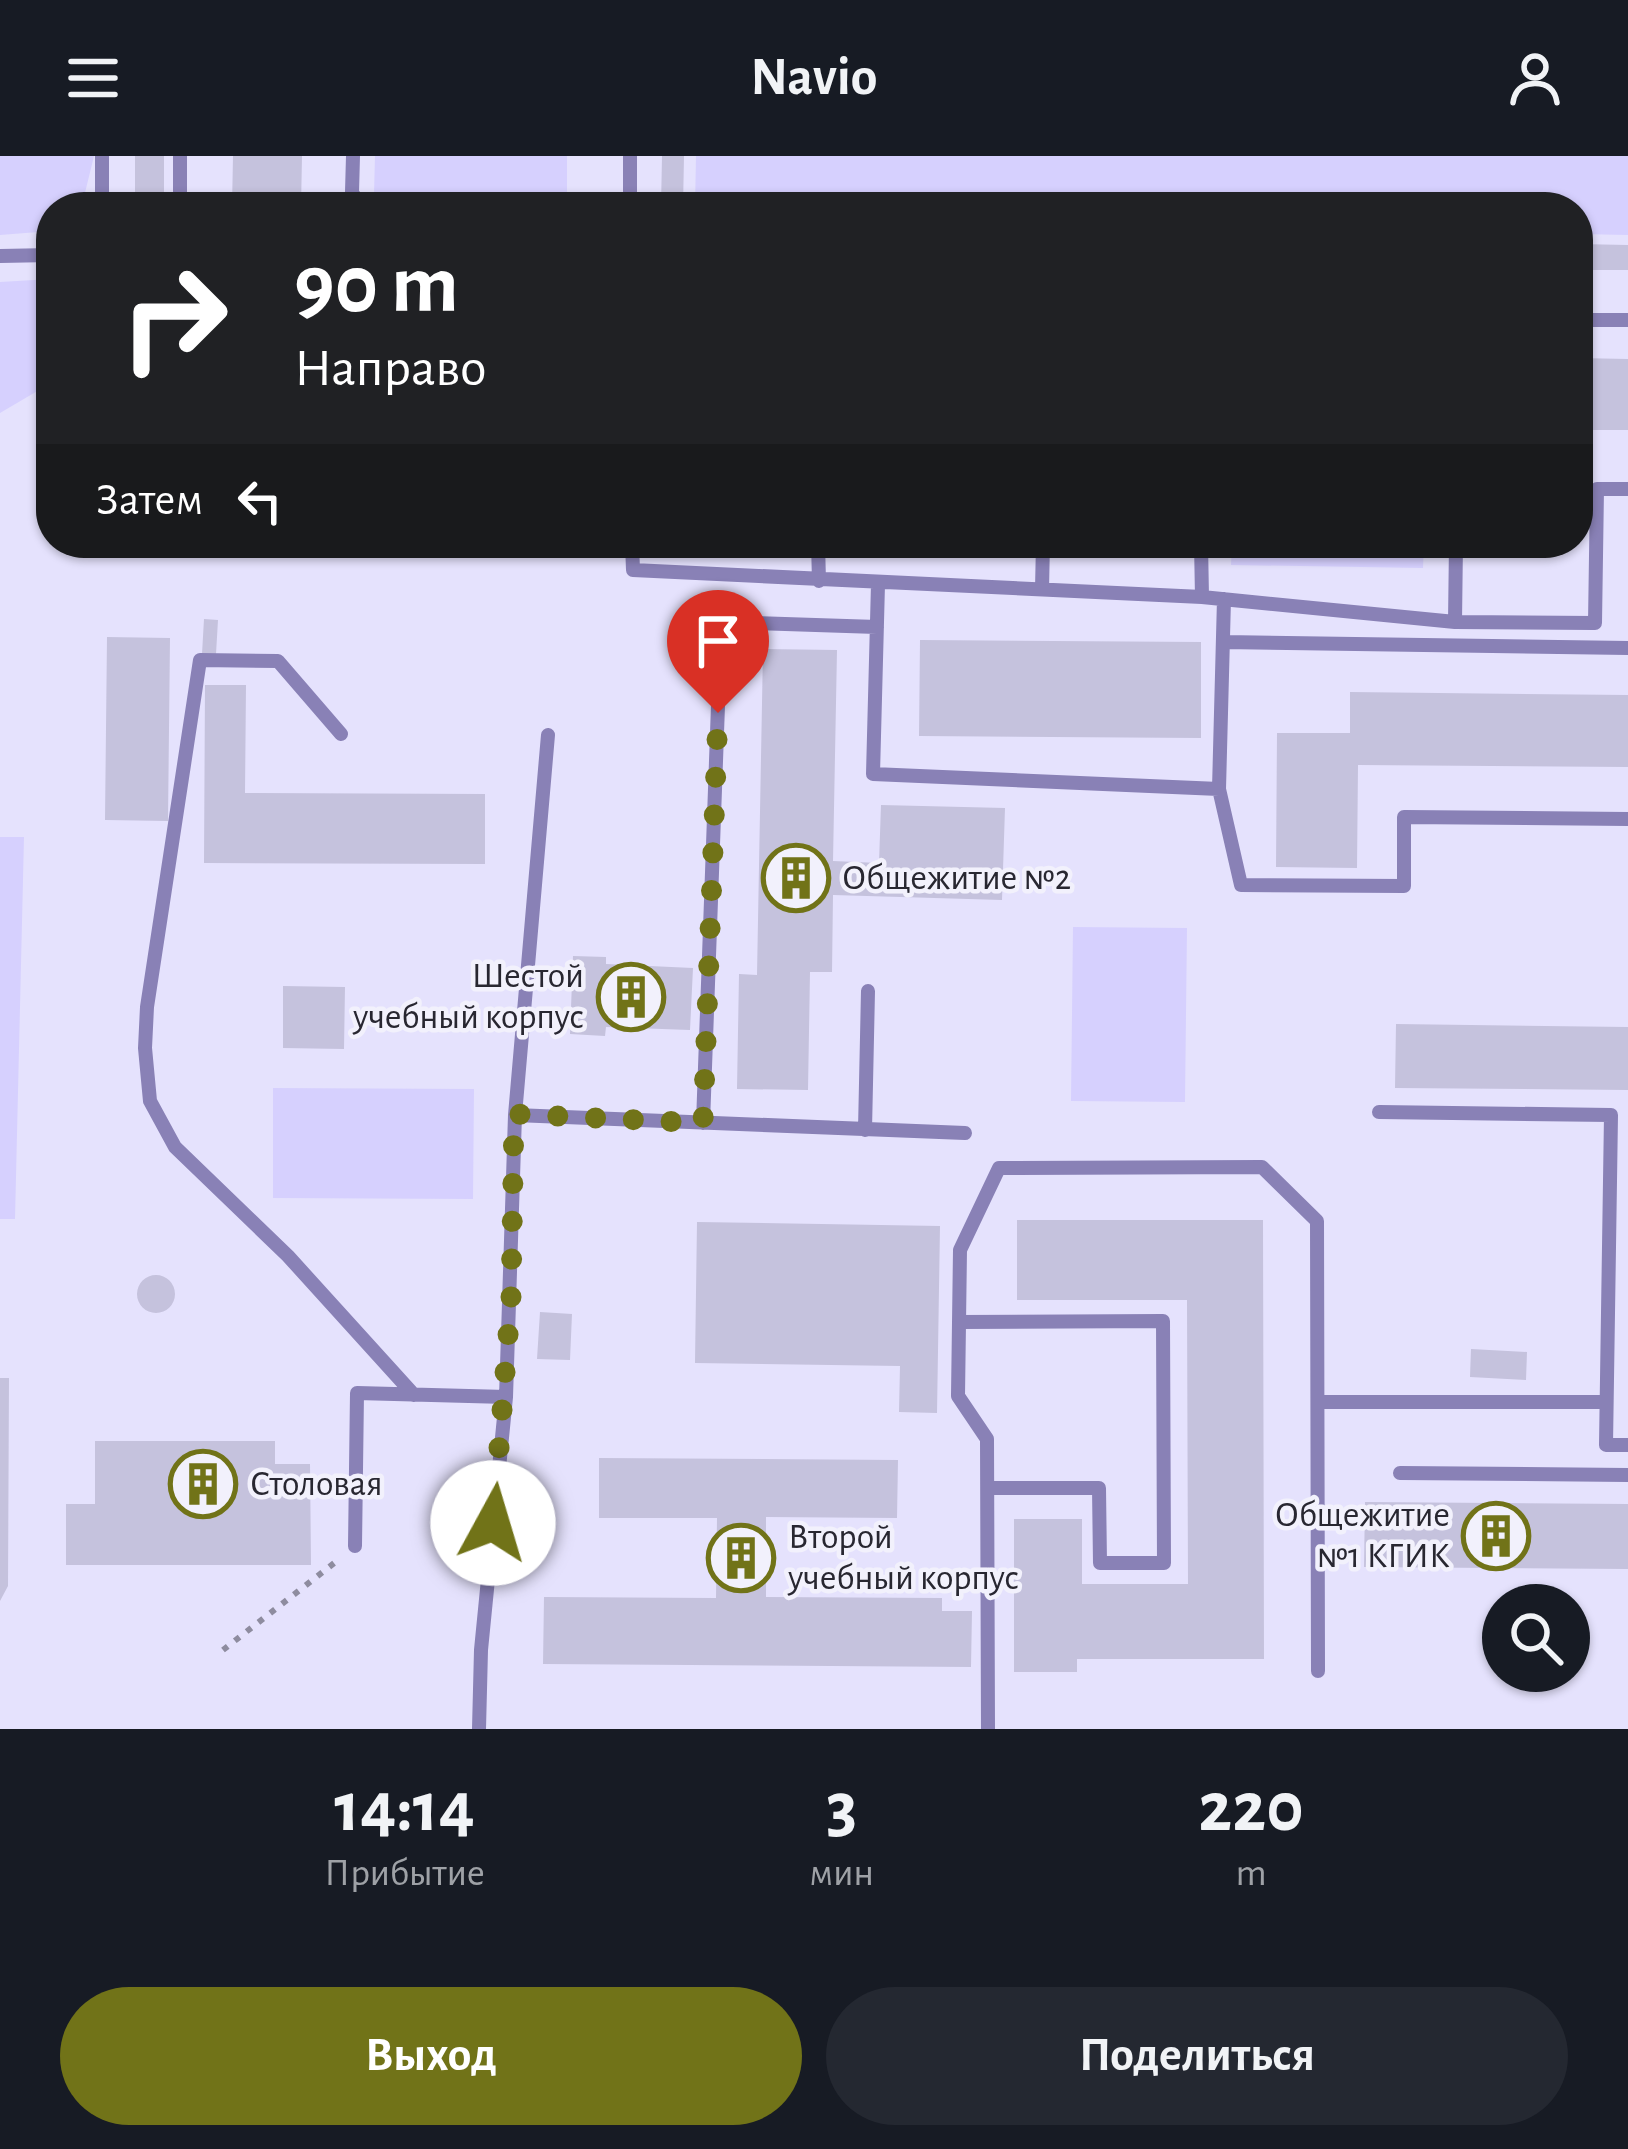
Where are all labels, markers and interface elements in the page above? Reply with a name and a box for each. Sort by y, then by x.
icon: menu [60,45,126,111]
icon: person [1502,45,1568,111]
text: Navio [750,51,878,105]
icon: right [96,240,252,396]
text: 90 m [294,244,459,328]
text: Направо [294,342,486,396]
icon: left [227,468,293,534]
text: Затем [96,478,203,523]
pin [667,590,769,713]
icon: arrive [685,608,751,674]
building icon: Общежитие №2 [761,843,831,913]
place label: Общежитие №2 [842,860,1071,896]
place label: Шестой учебный корпус [352,958,584,1035]
building icon: Шестой учебный корпус [596,962,666,1032]
building icon: Столовая [168,1449,238,1519]
position arrow [430,1460,556,1586]
place label: Столовая [250,1466,383,1502]
place label: Общежитие №1 КГИК [1275,1497,1450,1574]
building icon: Общежитие №1 КГИК [1461,1501,1531,1571]
place label: Второй учебный корпус [787,1519,1019,1596]
building icon: Второй учебный корпус [706,1523,776,1593]
map controls [1482,1584,1590,1692]
button: search [1482,1584,1590,1692]
text: 14:14 [334,1772,475,1844]
text: 3 [826,1772,857,1844]
text: 220 [1198,1772,1304,1844]
text: Прибытие [324,1854,485,1893]
text: мин [809,1854,874,1893]
text: m [1235,1854,1267,1893]
button: Выход [60,1987,802,2125]
button: Поделиться [826,1987,1568,2125]

